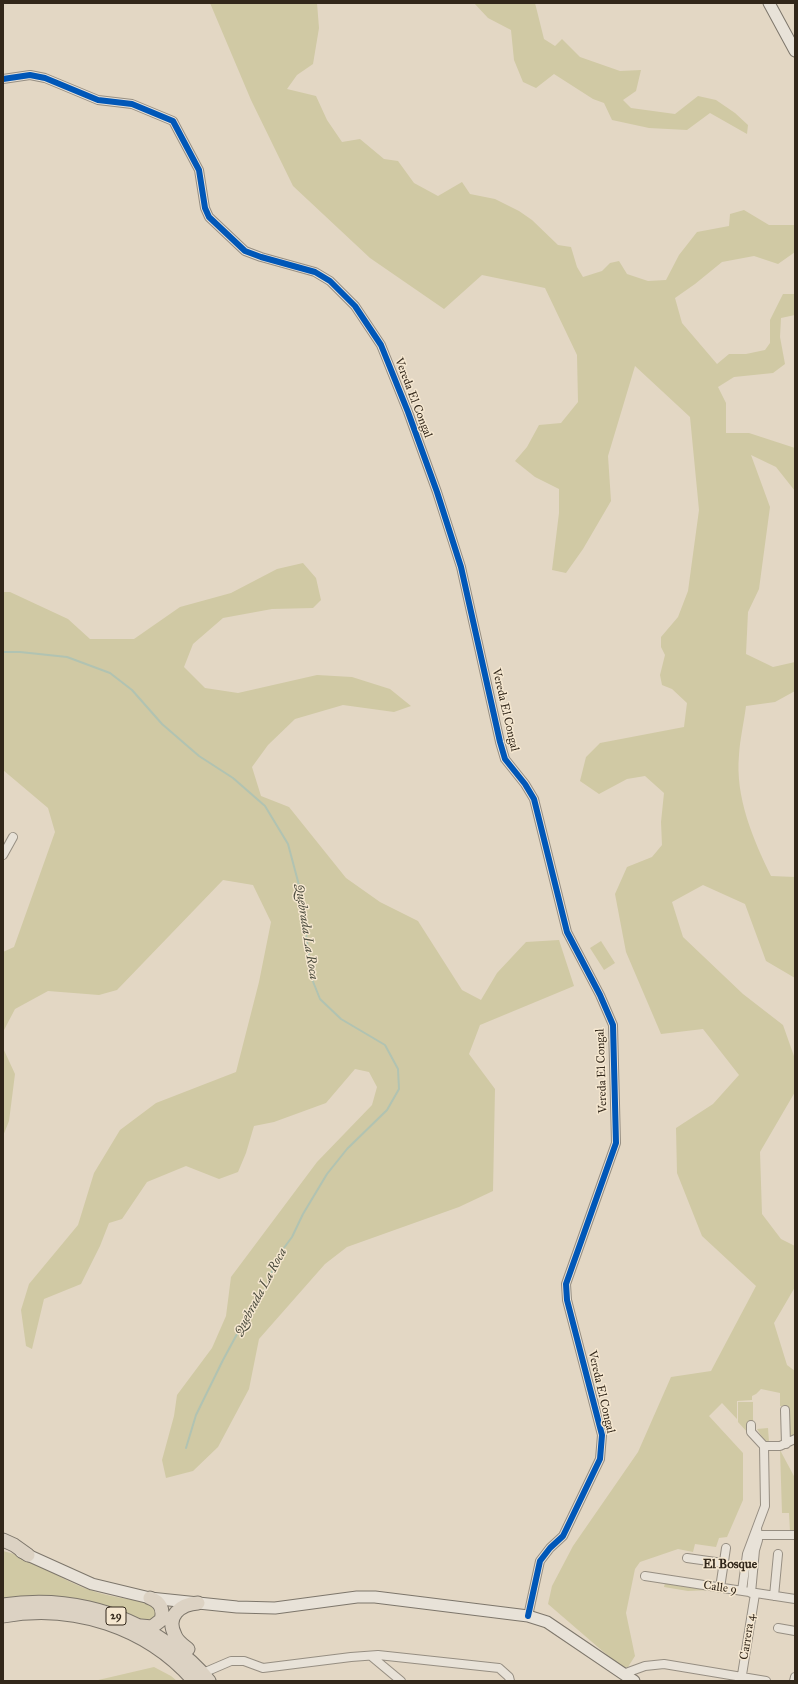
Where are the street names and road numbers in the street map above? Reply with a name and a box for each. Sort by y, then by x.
street label: Vereda El Congal [391,356,435,440]
street label: Vereda El Congal [488,667,522,753]
street label: Vereda El Congal [593,1028,611,1114]
street label: Vereda El Congal [584,1349,618,1435]
street label: Calle 9 [702,1579,738,1597]
road number: 29 [106,1607,126,1625]
street label: Carrera 4 [737,1613,759,1661]

